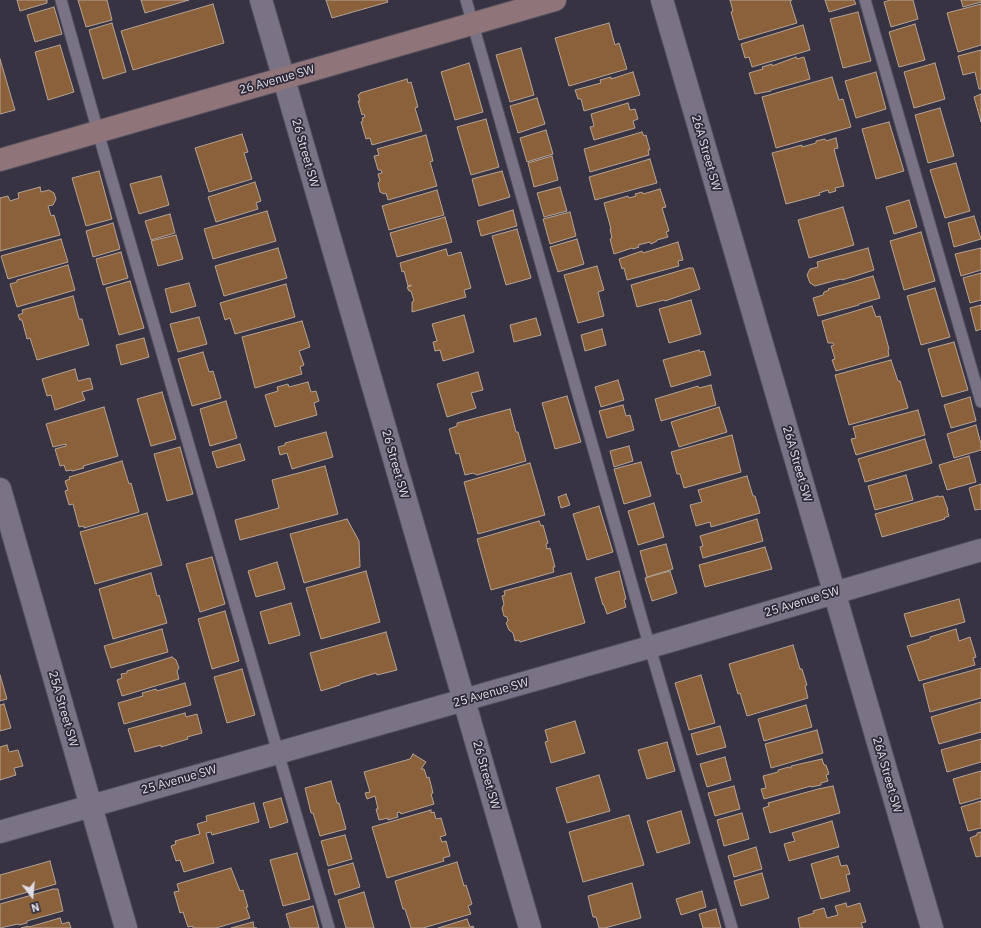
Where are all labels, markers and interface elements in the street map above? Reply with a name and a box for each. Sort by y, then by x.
street label: 26 Avenue SW [238,62,316,98]
street label: 26A Street SW [688,113,724,193]
street label: 26 Street SW [288,117,322,189]
street label: 26A Street SW [779,424,815,504]
street label: 26 Street SW [378,428,412,500]
street label: 25 Avenue SW [763,584,841,620]
street label: 25A Street SW [45,669,81,749]
street label: 25 Avenue SW [452,675,530,711]
street label: 26A Street SW [869,735,905,815]
street label: 26 Street SW [469,739,503,811]
street label: 25 Avenue SW [140,762,218,798]
north arrow [12,876,52,916]
text: N [30,900,41,915]

